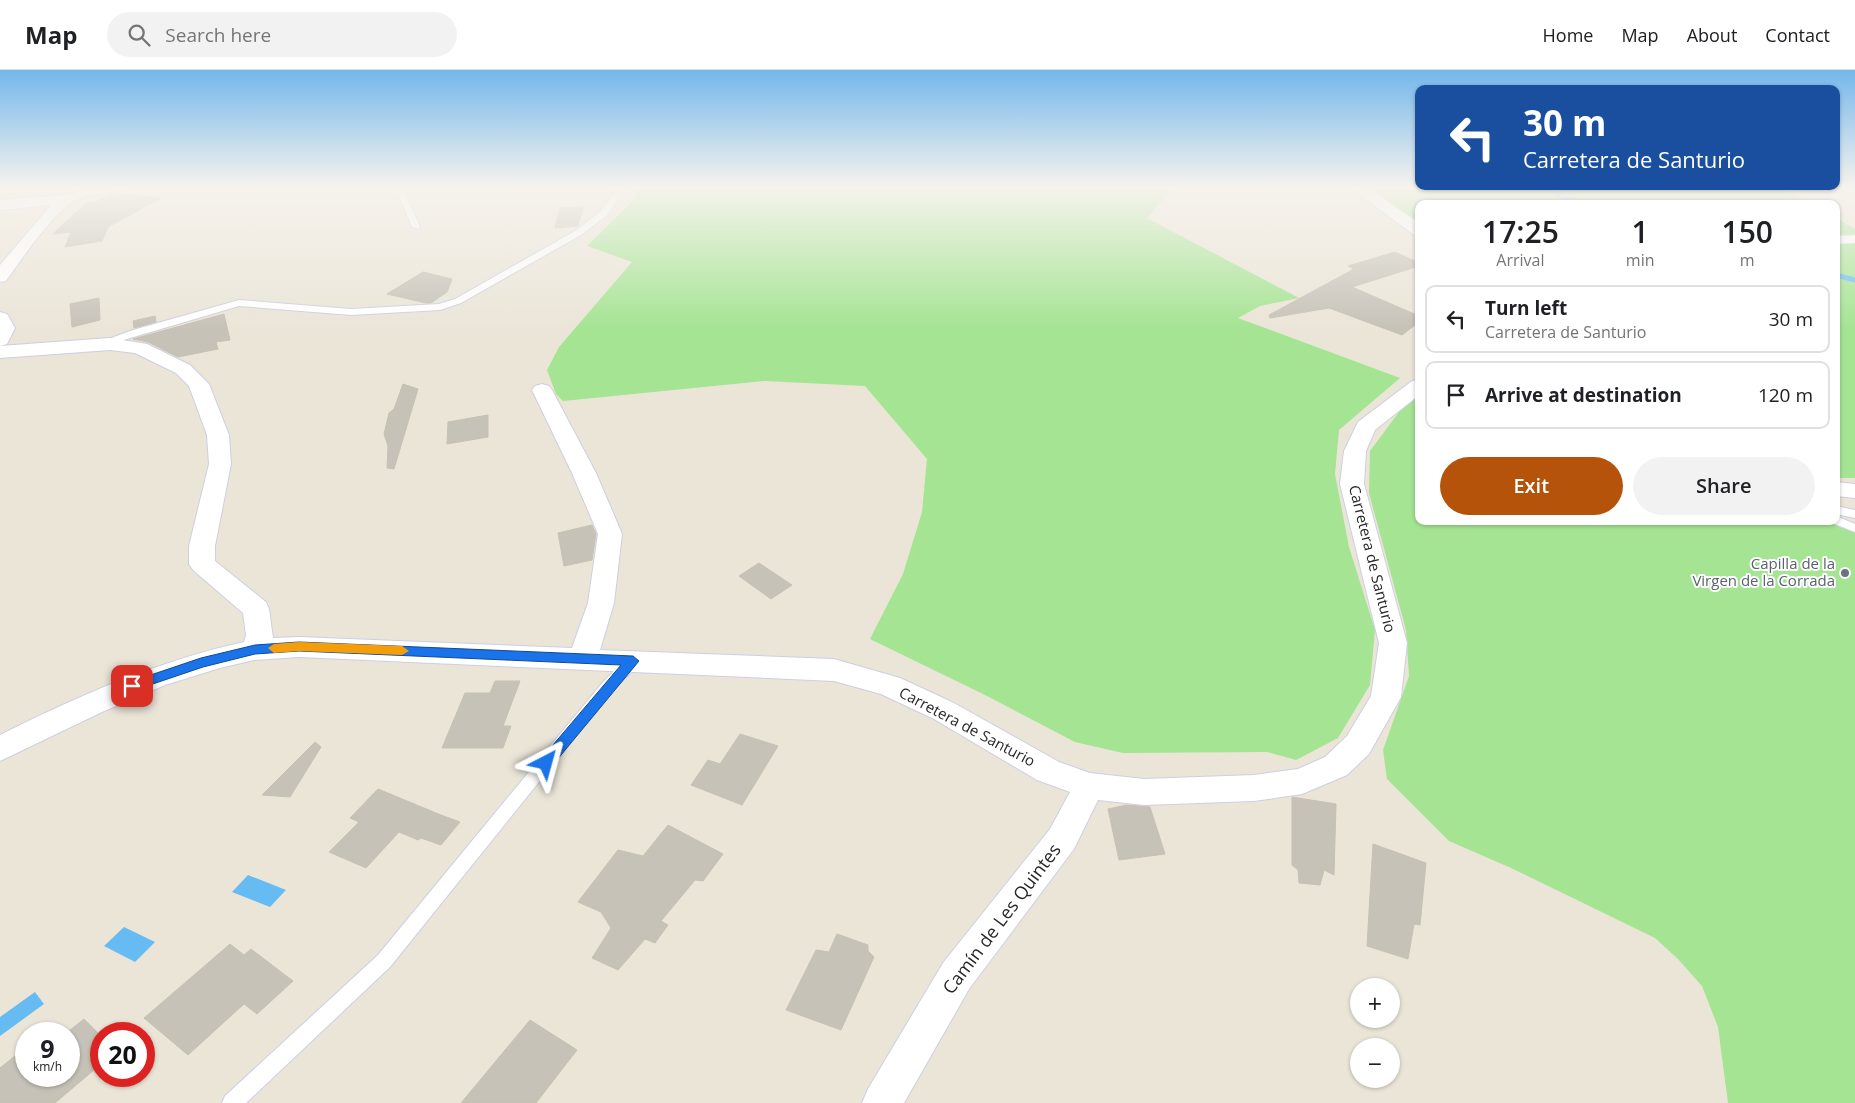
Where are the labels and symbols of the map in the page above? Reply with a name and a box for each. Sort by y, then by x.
street label: Carretera de Santurio [1345,483,1401,635]
place label: Capilla de la Virgen de la Corrada [1692,553,1835,590]
marker: Capilla de la Virgen de la Corrada [1839,567,1851,579]
pin [111,665,153,707]
street label: Carretera de Santurio [896,682,1039,770]
position arrow [519,736,571,788]
street label: Camín de Les Quintes [937,838,1066,999]
speed limit sign: 20 [90,1022,155,1087]

